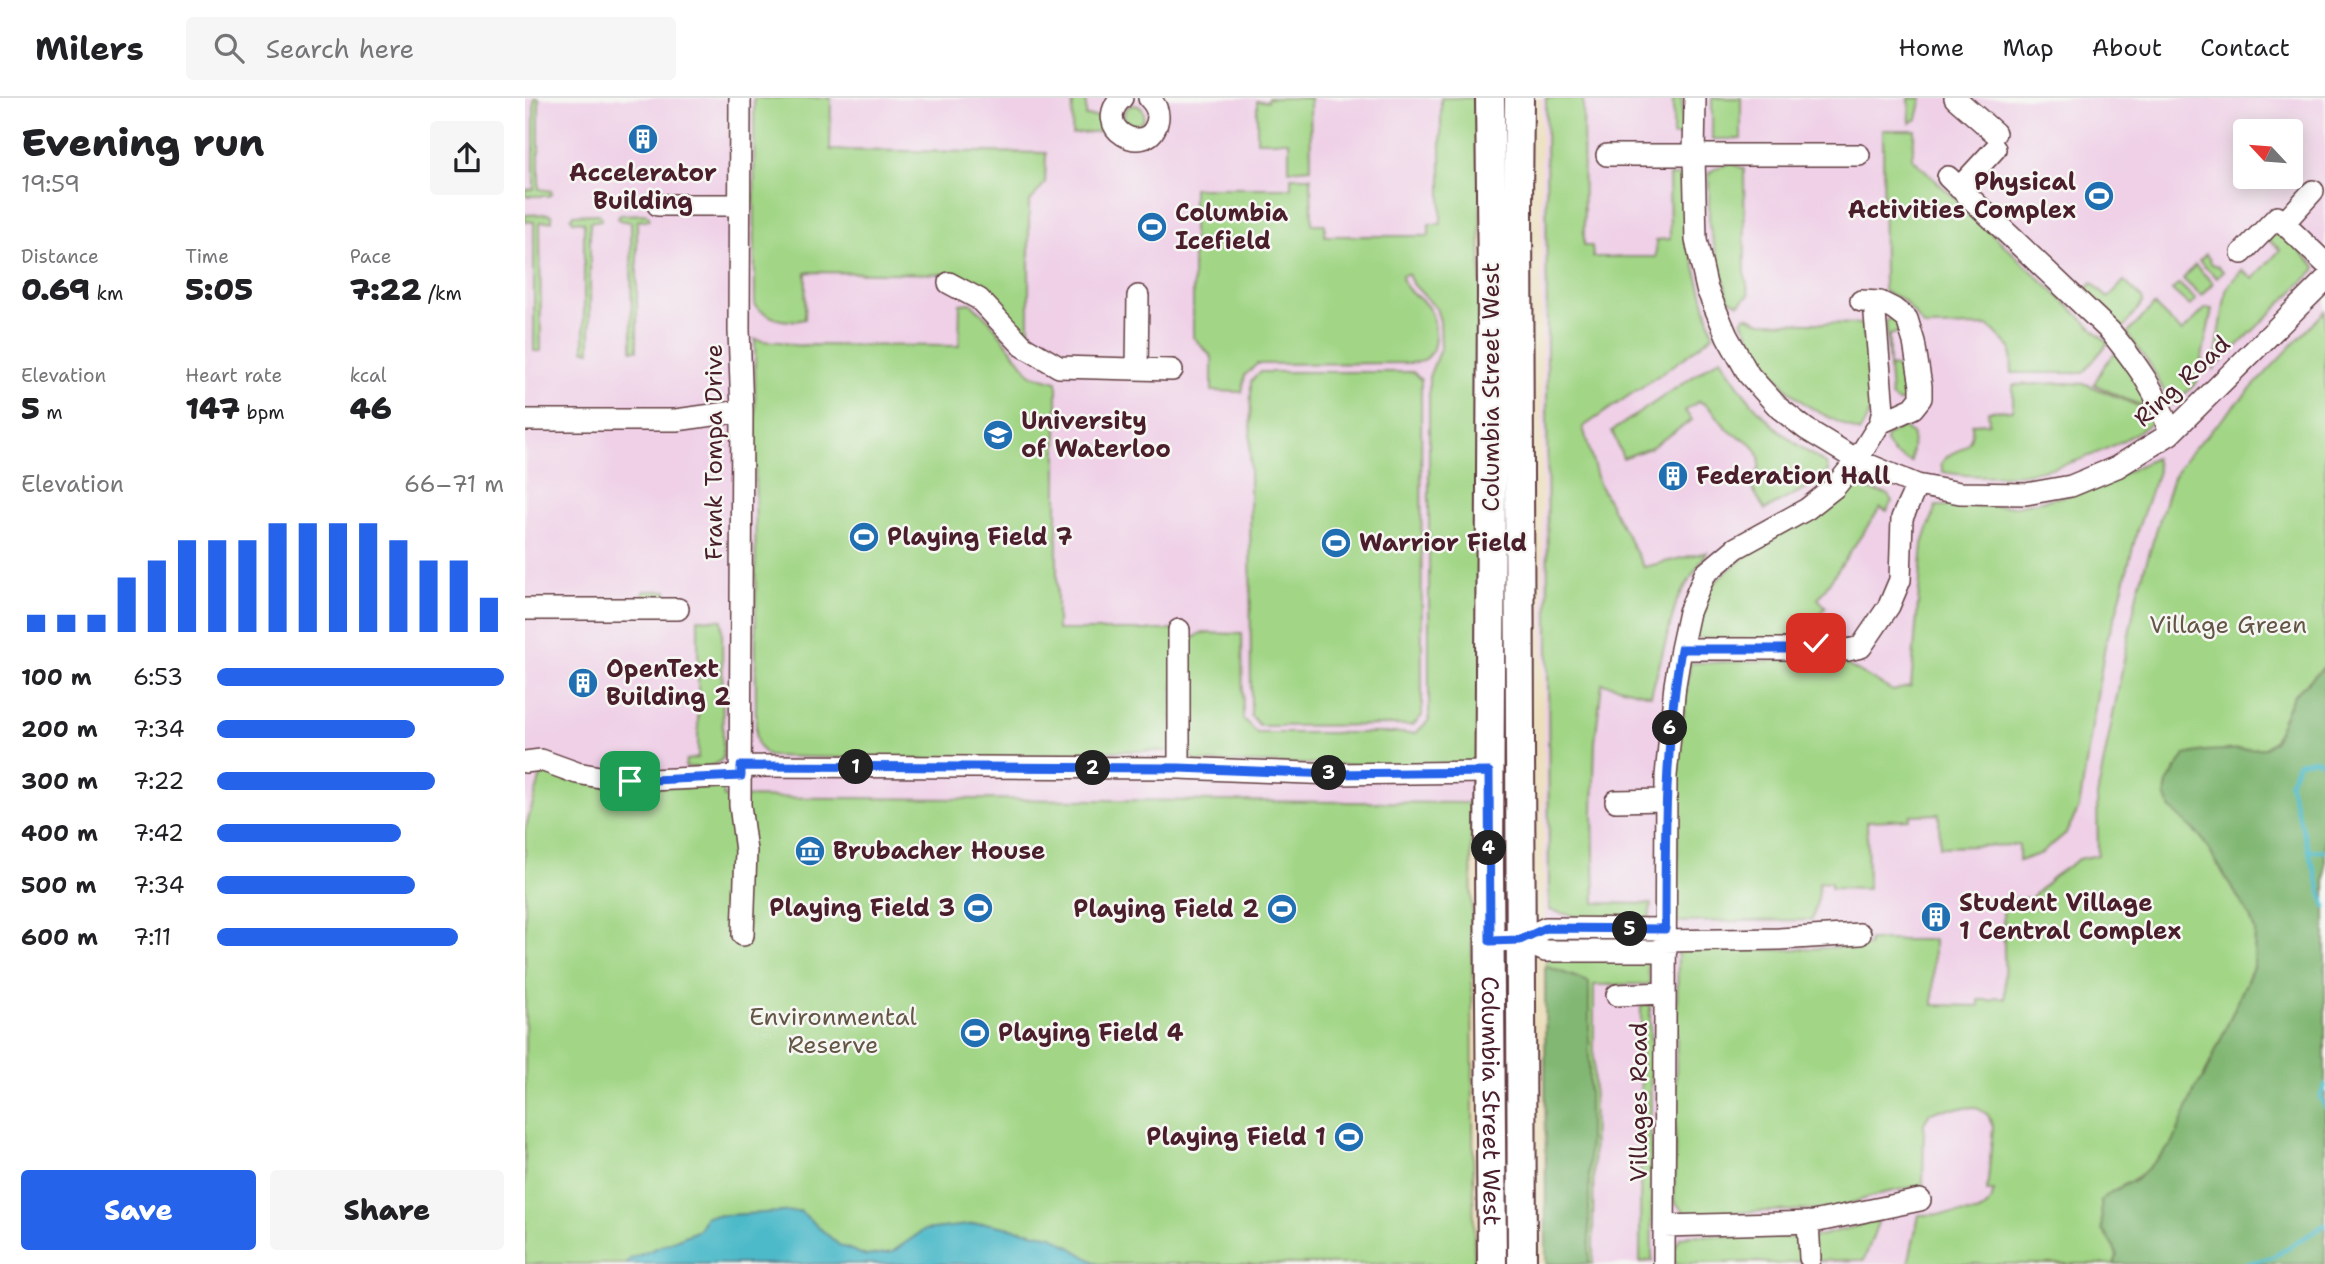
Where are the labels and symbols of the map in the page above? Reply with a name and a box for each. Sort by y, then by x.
north arrow [2233,119,2303,189]
building icon: Accelerator Building [626,122,660,156]
place label: Accelerator Building [569,157,717,217]
place label: Physical Activities Complex [1848,166,2076,226]
sports icon: Physical Activities Complex [2082,179,2116,213]
place label: Columbia Icefield [1175,197,1289,257]
sports icon: Columbia Icefield [1135,210,1169,244]
street label: Columbia Street West [1475,262,1507,512]
street label: Ring Road [2127,328,2237,434]
street label: Frank Tompa Drive [698,344,730,560]
place label: University of Waterloo [1021,405,1171,465]
school or university icon: University of Waterloo [981,418,1015,452]
building icon: Federation Hall [1656,459,1690,493]
place label: Federation Hall [1696,460,1890,492]
sports icon: Playing Field 7 [847,520,881,554]
place label: Playing Field 7 [887,521,1073,553]
sports icon: Warrior Field [1319,526,1353,560]
place label: Warrior Field [1359,527,1527,559]
park label: Village Green [2149,609,2307,641]
pin [1786,613,1846,673]
place label: OpenText Building 2 [606,653,731,713]
building icon: OpenText Building 2 [566,666,600,700]
pin: 6 [1653,710,1687,746]
pin: 1 [839,750,873,784]
pin: 2 [1075,750,1111,786]
pin [600,751,660,811]
pin: 3 [1311,756,1347,790]
pin: 4 [1471,830,1507,866]
museum icon: Brubacher House [793,834,827,868]
place label: Brubacher House [833,835,1045,867]
place label: Student Village 1 Central Complex [1959,887,2181,947]
sports icon: Playing Field 3 [961,891,995,925]
place label: Playing Field 3 [769,892,955,924]
sports icon: Playing Field 2 [1265,892,1299,926]
place label: Playing Field 2 [1073,893,1259,925]
building icon: Student Village 1 Central Complex [1919,900,1953,934]
pin: 5 [1613,912,1647,946]
street label: Columbia Street West [1474,976,1508,1226]
park label: Environmental Reserve [749,1001,918,1061]
sports icon: Playing Field 4 [958,1016,992,1050]
place label: Playing Field 4 [998,1017,1184,1049]
street label: Villages Road [1623,1022,1655,1182]
sports icon: Playing Field 1 [1332,1120,1366,1154]
place label: Playing Field 1 [1146,1121,1326,1153]

